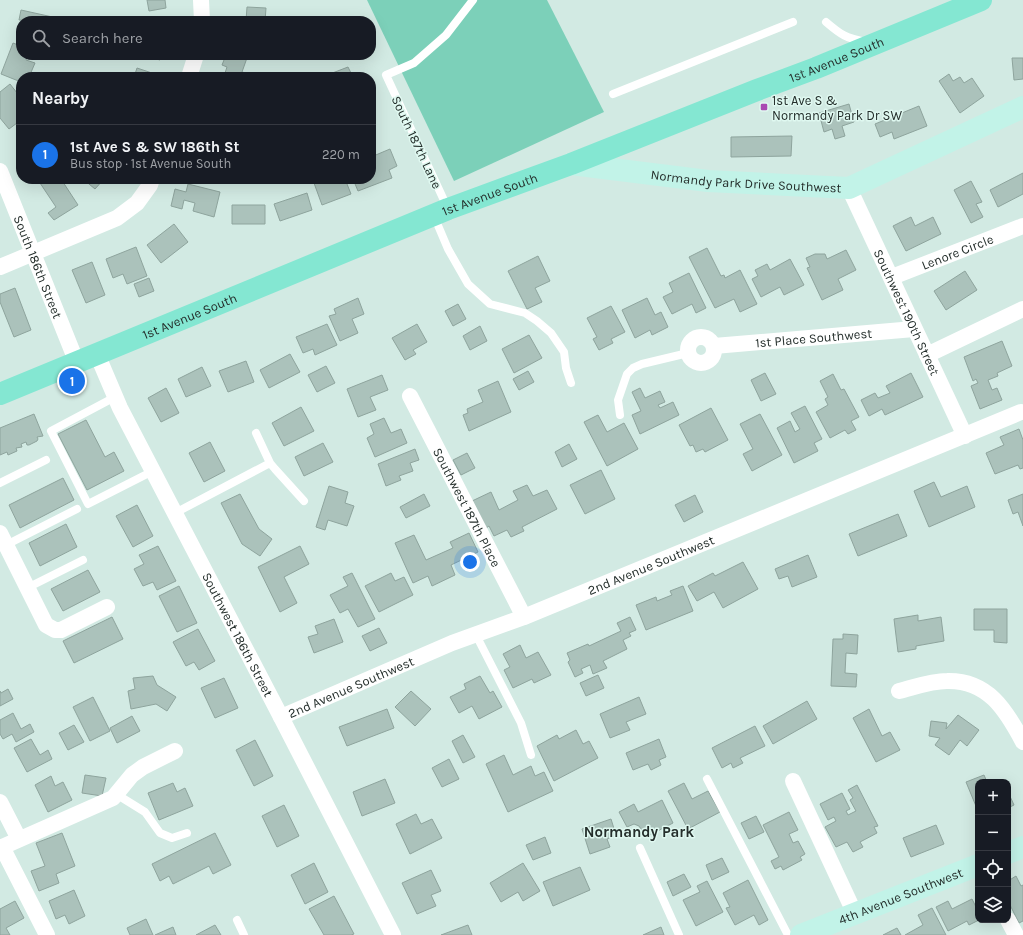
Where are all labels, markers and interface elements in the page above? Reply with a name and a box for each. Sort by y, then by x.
search box [16,16,376,60]
icon: search [30,27,52,49]
text: Search here [62,29,143,47]
street label: 1st Avenue South [787,34,886,85]
text: Nearby [32,88,89,108]
street label: South 187th Lane [388,93,445,191]
place label: 1st Ave S & Normandy Park Dr SW [772,93,902,123]
marker: 1st Ave S & Normandy Park Dr SW [759,102,769,112]
text: 1st Ave S & SW 186th St [70,138,239,156]
text: 1 [43,147,47,162]
text: 220 m [322,147,360,162]
text: Bus stop · 1st Avenue South [70,156,231,171]
street label: Normandy Park Drive Southwest [650,167,842,196]
street label: 1st Avenue South [440,170,540,219]
street label: South 186th Street [10,213,65,321]
street label: Lenore Circle [919,231,996,273]
street label: Southwest 190th Street [871,247,943,378]
street label: 1st Avenue South [140,290,239,342]
street label: 1st Place Southwest [755,326,873,350]
pin: 1 [59,366,85,396]
street label: Southwest 187th Place [430,445,504,570]
street label: 2nd Avenue Southwest [585,532,717,598]
your location [460,552,480,572]
street label: Southwest 186th Street [199,570,276,699]
street label: 2nd Avenue Southwest [286,653,416,721]
map controls [975,779,1011,923]
button: + [975,779,1011,815]
button: − [975,815,1011,851]
district label: Normandy Park [584,823,694,841]
button: locate [975,851,1011,887]
street label: 4th Avenue Southwest [836,865,965,927]
button: layers [975,887,1011,923]

